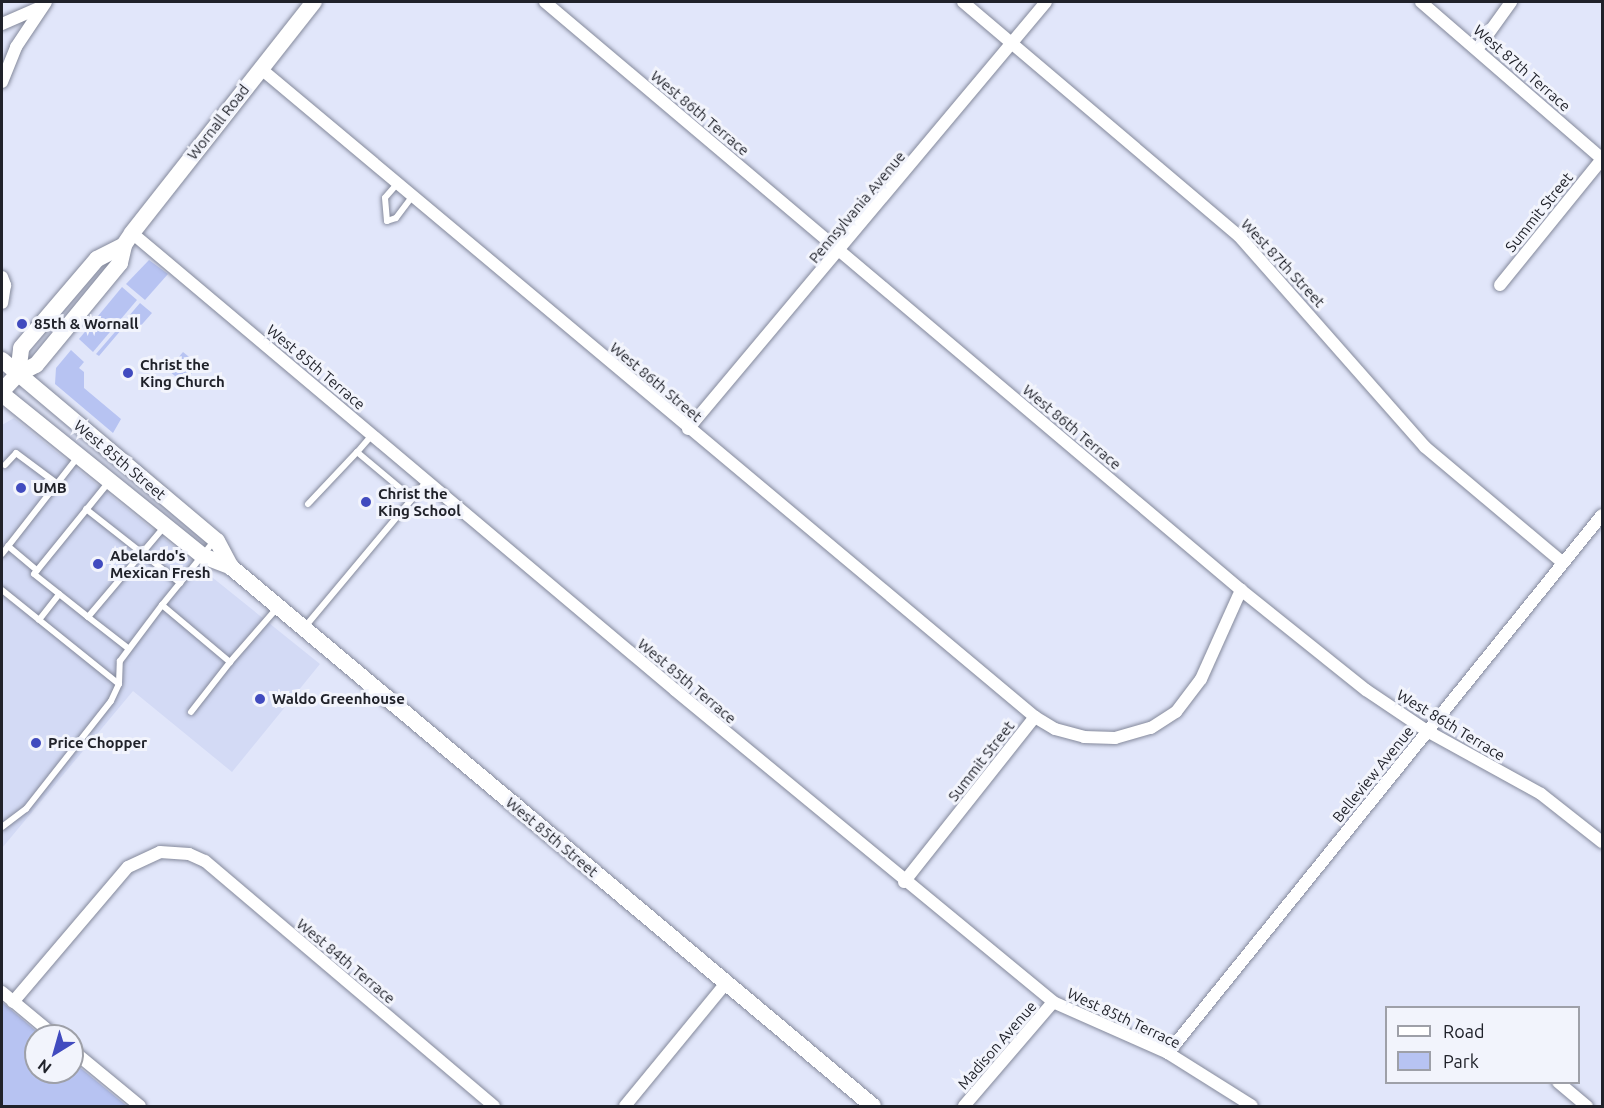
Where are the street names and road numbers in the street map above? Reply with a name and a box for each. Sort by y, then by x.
street label: West 87th Terrace [1470,21,1574,115]
street label: West 86th Terrace [647,67,753,159]
street label: Wornall Road [183,81,253,163]
street label: Pennsylvania Avenue [805,147,909,267]
street label: Summit Street [1501,169,1577,255]
street label: West 87th Street [1237,215,1329,311]
street label: West 85th Terrace [263,321,369,413]
street label: West 86th Street [606,338,706,426]
street label: West 86th Terrace [1019,381,1125,473]
street label: West 85th Street [70,416,170,504]
street label: West 85th Terrace [634,635,740,727]
street label: West 86th Terrace [1394,686,1508,764]
street label: Summit Street [944,717,1018,805]
street label: Belleview Avenue [1329,722,1417,826]
street label: West 85th Street [502,793,602,881]
street label: West 84th Terrace [293,915,399,1007]
street label: West 85th Terrace [1065,984,1183,1052]
street label: Madison Avenue [954,997,1040,1093]

